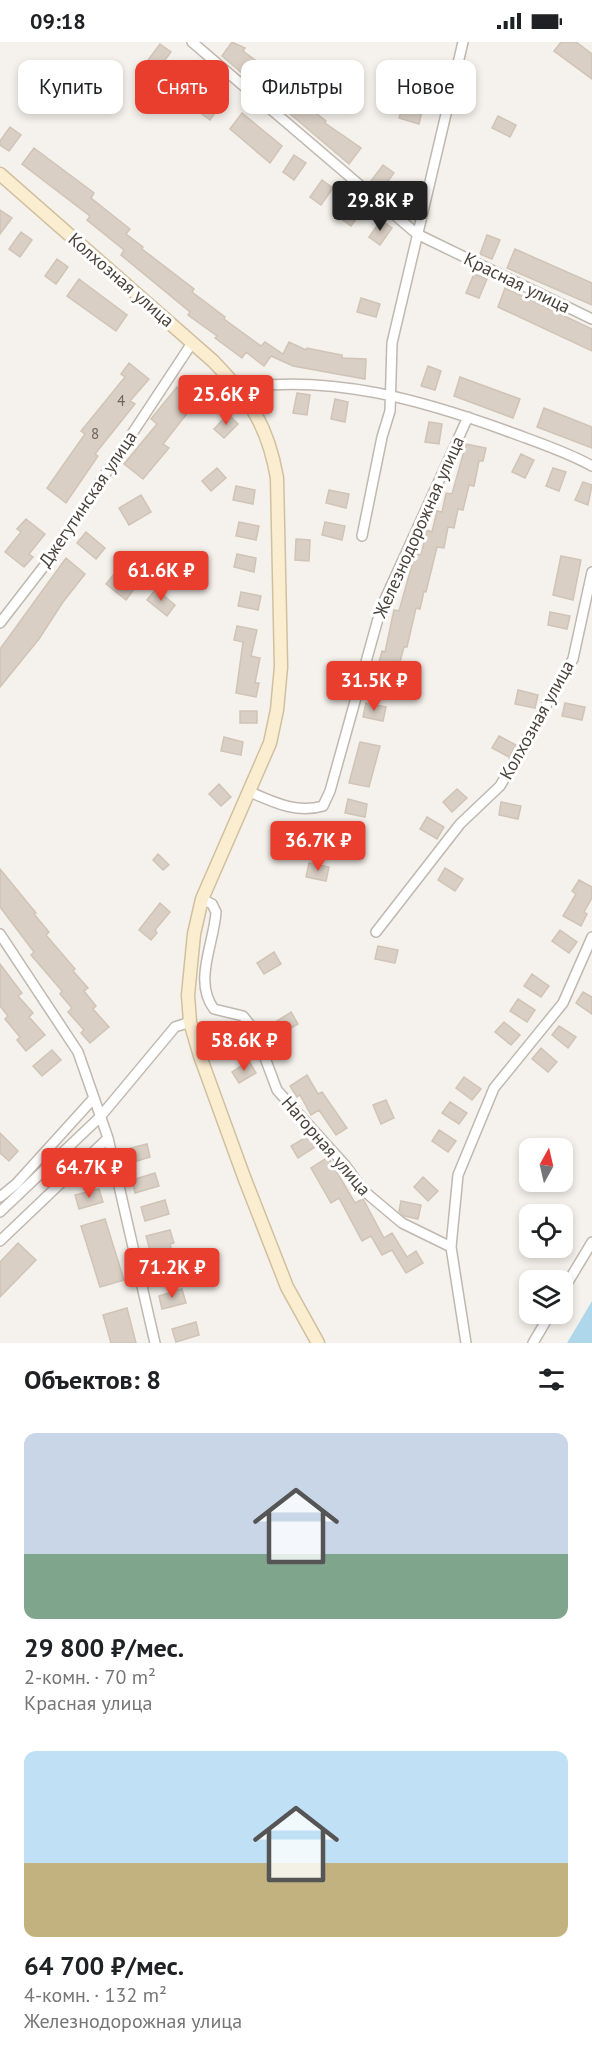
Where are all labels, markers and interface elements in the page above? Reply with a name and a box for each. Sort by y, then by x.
text: 09:18 [30,7,86,35]
chip: Купить [18,60,123,114]
chip: Снять [135,60,229,114]
chip: Фильтры [241,60,364,114]
chip: Новое [376,60,476,114]
pin: 29.8K ₽ [325,181,435,232]
text: 29.8K ₽ [346,187,414,213]
street label: Колхозная улица [64,227,179,332]
street label: Красная улица [460,247,574,318]
pin: 25.6K ₽ [171,375,281,426]
text: 25.6K ₽ [192,381,260,407]
house number: 4 [117,391,125,410]
house number: 8 [91,424,99,443]
street label: Джегутинская улица [33,426,142,571]
street label: Железнодорожная улица [368,432,469,622]
pin: 61.6K ₽ [106,551,216,602]
text: 61.6K ₽ [127,557,195,583]
street label: Колхозная улица [494,656,579,783]
pin: 31.5K ₽ [319,661,429,712]
text: 31.5K ₽ [340,667,408,693]
pin: 36.7K ₽ [263,821,373,872]
text: 36.7K ₽ [284,827,352,853]
pin: 58.6K ₽ [189,1021,299,1072]
text: 58.6K ₽ [210,1027,278,1053]
street label: Нагорная улица [277,1091,376,1200]
north arrow [519,1138,573,1192]
map controls [519,1138,573,1324]
pin: 64.7K ₽ [34,1148,144,1199]
text: 64.7K ₽ [55,1154,123,1180]
button: locate [519,1204,573,1258]
pin: 71.2K ₽ [117,1248,227,1299]
text: 71.2K ₽ [138,1254,206,1280]
button: layers [519,1270,573,1324]
text: Объектов: 8 [24,1363,161,1396]
icon: filters [535,1363,568,1396]
icon: home [242,1472,350,1580]
text: 29 800 ₽/мес. [24,1631,184,1664]
text: 2-комн. · 70 m² [24,1664,156,1690]
text: Красная улица [24,1690,152,1716]
icon: home [242,1790,350,1898]
text: 64 700 ₽/мес. [24,1949,184,1982]
text: 4-комн. · 132 m² [24,1982,167,2008]
text: Железнодорожная улица [24,2008,242,2034]

